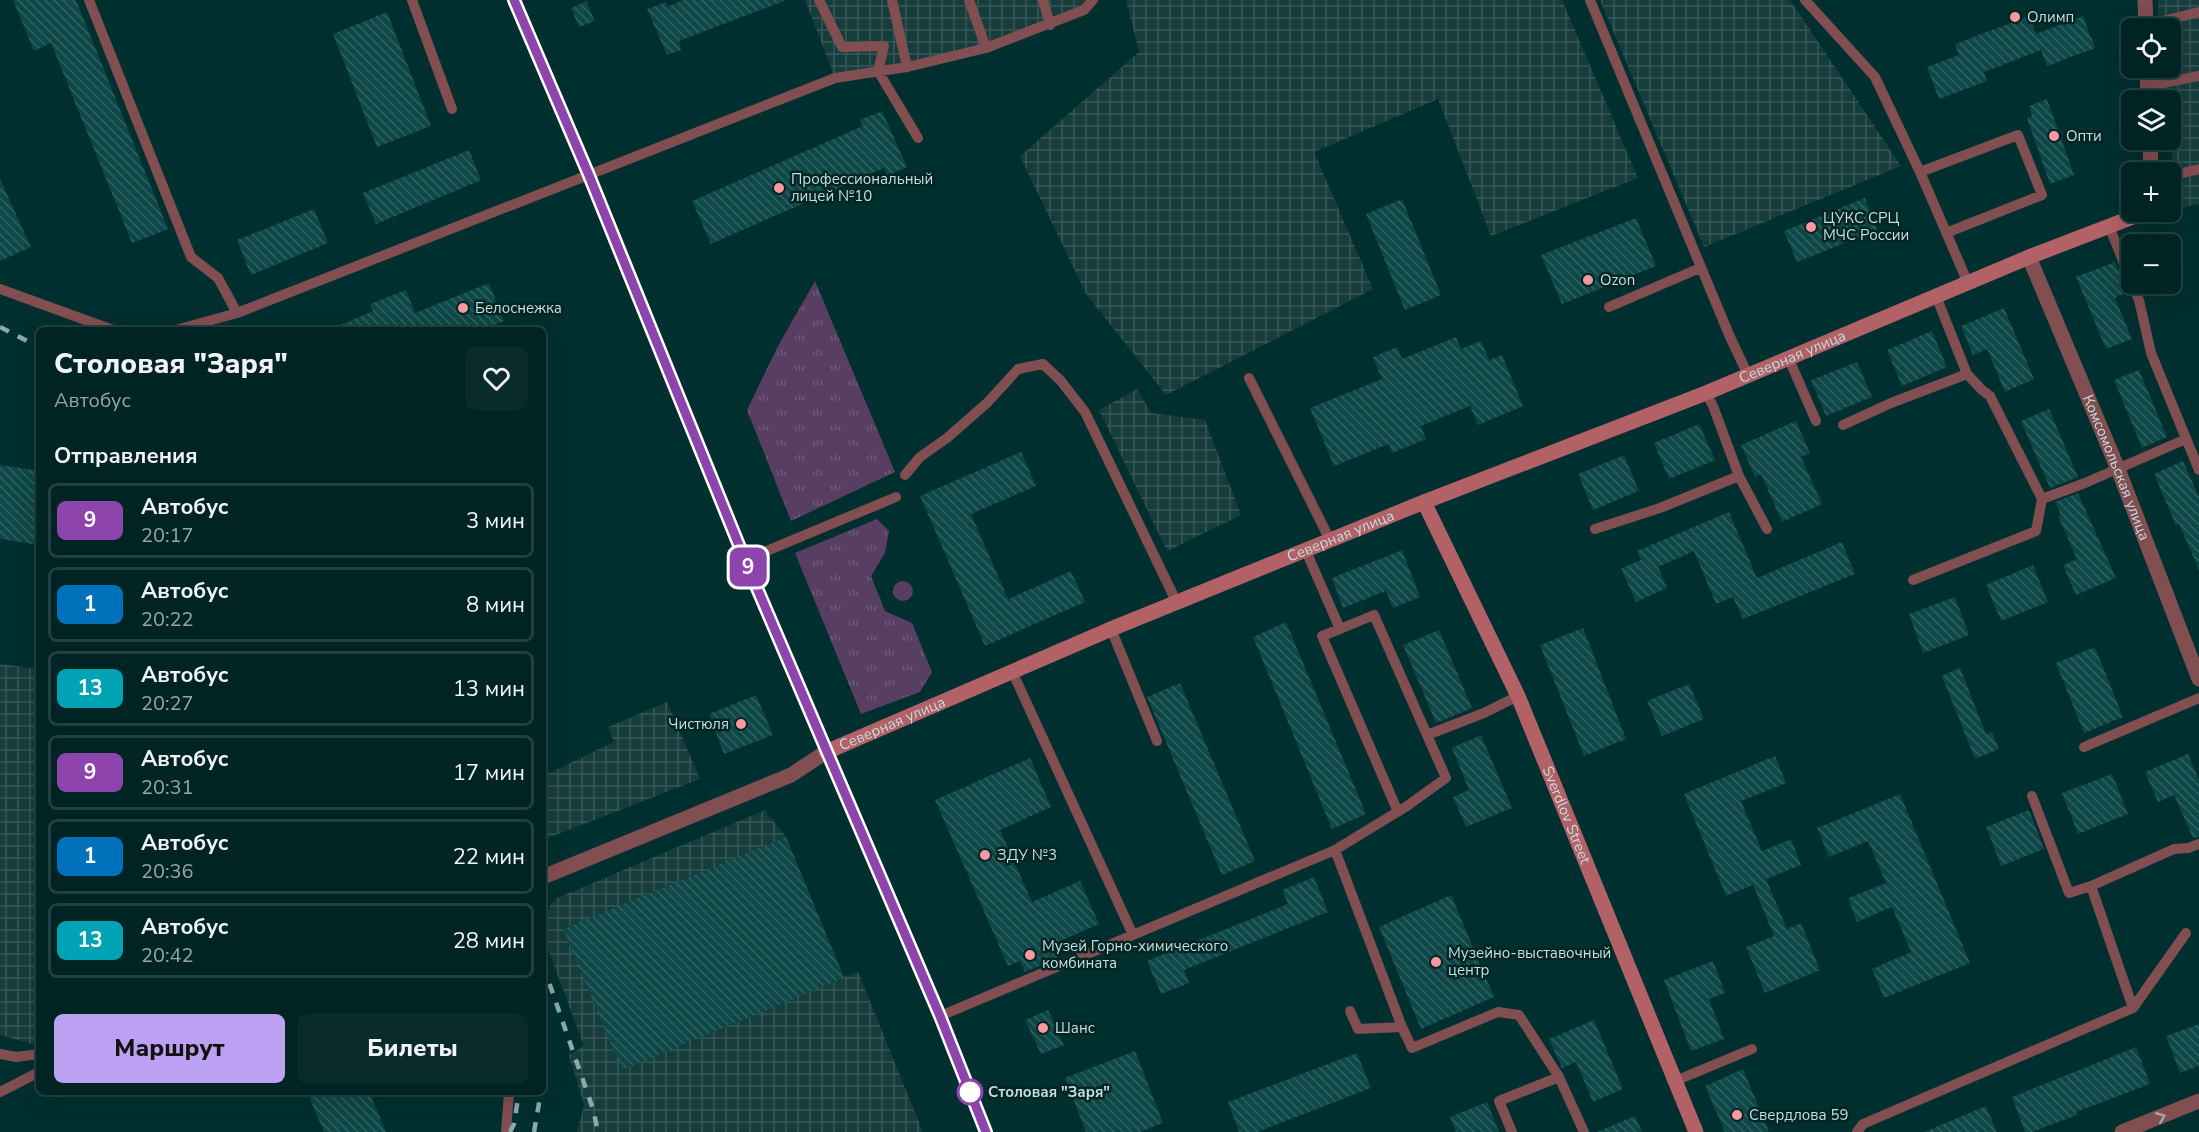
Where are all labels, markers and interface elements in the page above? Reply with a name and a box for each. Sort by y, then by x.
place label: Олимп [2027,7,2074,27]
marker: Олимп [2008,10,2022,24]
map controls [2121,18,2181,294]
button: locate [2121,18,2181,78]
button: layers [2121,90,2181,150]
place label: Опти [2066,126,2102,146]
marker: Опти [2047,129,2061,143]
button: + [2121,162,2181,222]
place label: Профессиональный лицей №10 [791,169,933,206]
marker: Профессиональный лицей №10 [772,181,786,195]
place label: ЦУКС СРЦ МЧС России [1823,208,1909,245]
marker: ЦУКС СРЦ МЧС России [1804,220,1818,234]
button: − [2121,234,2181,294]
place label: Ozon [1600,270,1635,290]
marker: Ozon [1581,273,1595,287]
place label: Белоснежка [475,298,562,318]
marker: Белоснежка [456,301,470,315]
street label: Северная улица [1736,325,1849,388]
text: Столовая "Заря" [54,345,288,383]
button: heart [465,347,528,410]
text: Автобус [54,387,131,414]
street label: Комсомольская улица [2078,392,2155,543]
text: Отправления [54,441,198,471]
text: Автобус [141,492,229,522]
street label: Северная улица [1284,505,1397,567]
text: 9 [84,506,96,534]
text: 3 мин [466,506,525,536]
text: 20:17 [141,522,194,549]
line badge: 9 [728,548,768,586]
text: 9 [742,553,754,581]
text: Автобус [141,576,229,606]
text: 1 [84,590,96,618]
text: 8 мин [466,590,525,620]
text: 20:22 [141,606,194,633]
text: Автобус [141,660,229,690]
text: 13 [77,674,103,702]
text: 13 мин [453,674,525,704]
text: 20:27 [141,690,194,717]
street label: Северная улица [836,692,948,755]
place label: Чистюля [668,714,729,734]
marker: Чистюля [734,717,748,731]
text: Автобус [141,744,229,774]
text: 9 [84,758,96,786]
text: 17 мин [453,758,525,788]
street label: Sverdlov Street [1538,763,1596,867]
text: 20:31 [141,774,194,801]
text: Автобус [141,828,229,858]
text: 1 [84,842,96,870]
text: 22 мин [453,842,525,872]
place label: ЗДУ №3 [997,845,1057,865]
marker: ЗДУ №3 [978,848,992,862]
text: 20:36 [141,858,194,885]
text: Автобус [141,912,229,942]
text: 13 [77,926,103,954]
text: 28 мин [453,926,525,956]
place label: Музей Горно-химического комбината [1042,936,1228,973]
text: 20:42 [141,942,194,969]
place label: Музейно-выставочный центр [1448,943,1611,980]
marker: Музей Горно-химического комбината [1023,948,1037,962]
marker: Музейно-выставочный центр [1429,955,1443,969]
button: Маршрут [54,1014,285,1083]
button: Билеты [297,1014,528,1083]
place label: Шанс [1055,1018,1095,1038]
marker: Шанс [1036,1021,1050,1035]
marker: Столовая "Заря" [957,1079,983,1105]
place label: Столовая "Заря" [988,1082,1110,1102]
place label: Свердлова 59 [1749,1105,1848,1125]
marker: Свердлова 59 [1730,1108,1744,1122]
one-way arrow [2154,1112,2165,1124]

